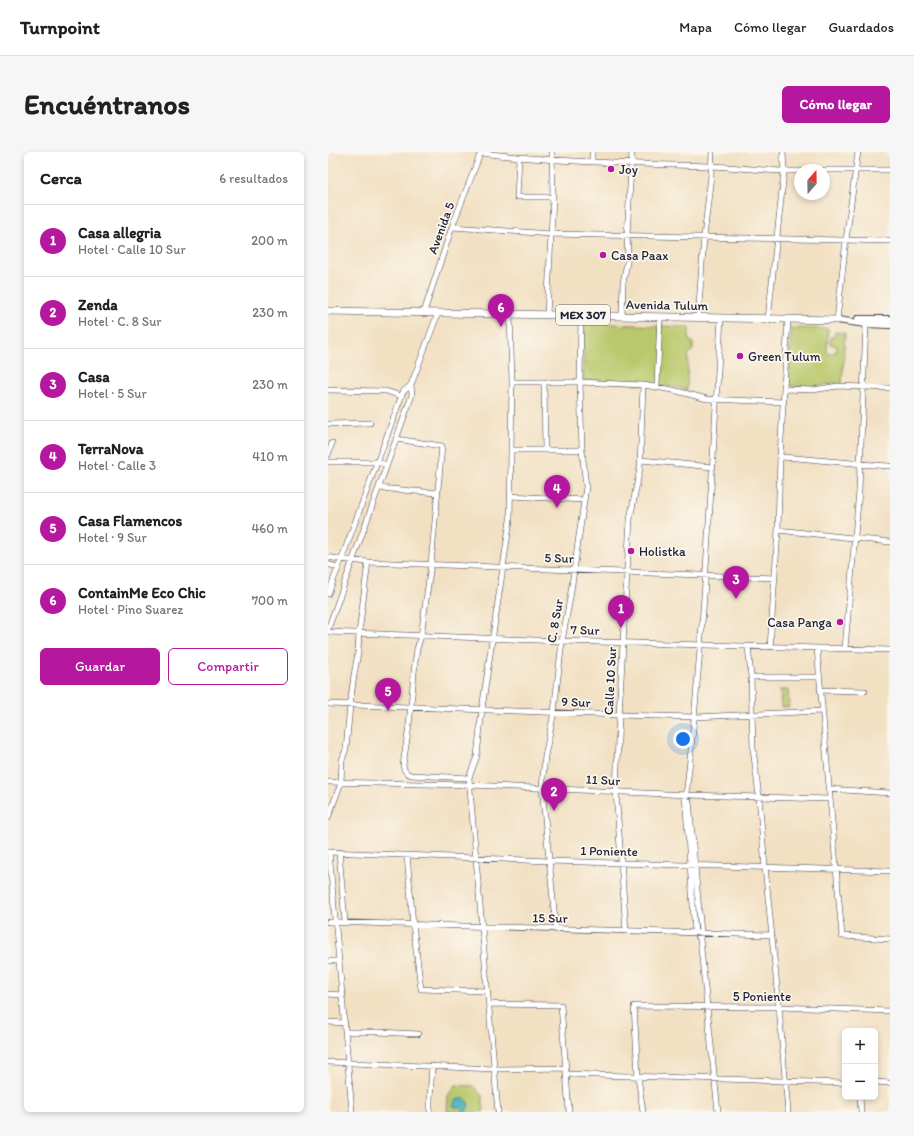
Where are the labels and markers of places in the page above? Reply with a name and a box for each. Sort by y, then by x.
place label: Joy [619,162,638,177]
marker: Joy [606,164,616,174]
place label: Casa Paax [611,248,668,263]
marker: Casa Paax [598,250,608,260]
pin: 6 [488,294,514,327]
place label: Green Tulum [748,349,821,364]
marker: Green Tulum [735,351,745,361]
pin: 4 [544,475,570,508]
place label: Holistka [639,544,686,559]
marker: Holistka [626,546,636,556]
pin: 3 [723,566,749,599]
pin: 1 [608,595,634,628]
place label: Casa Panga [767,615,832,630]
marker: Casa Panga [835,617,845,627]
pin: 5 [375,678,401,711]
pin: 2 [541,778,567,811]

